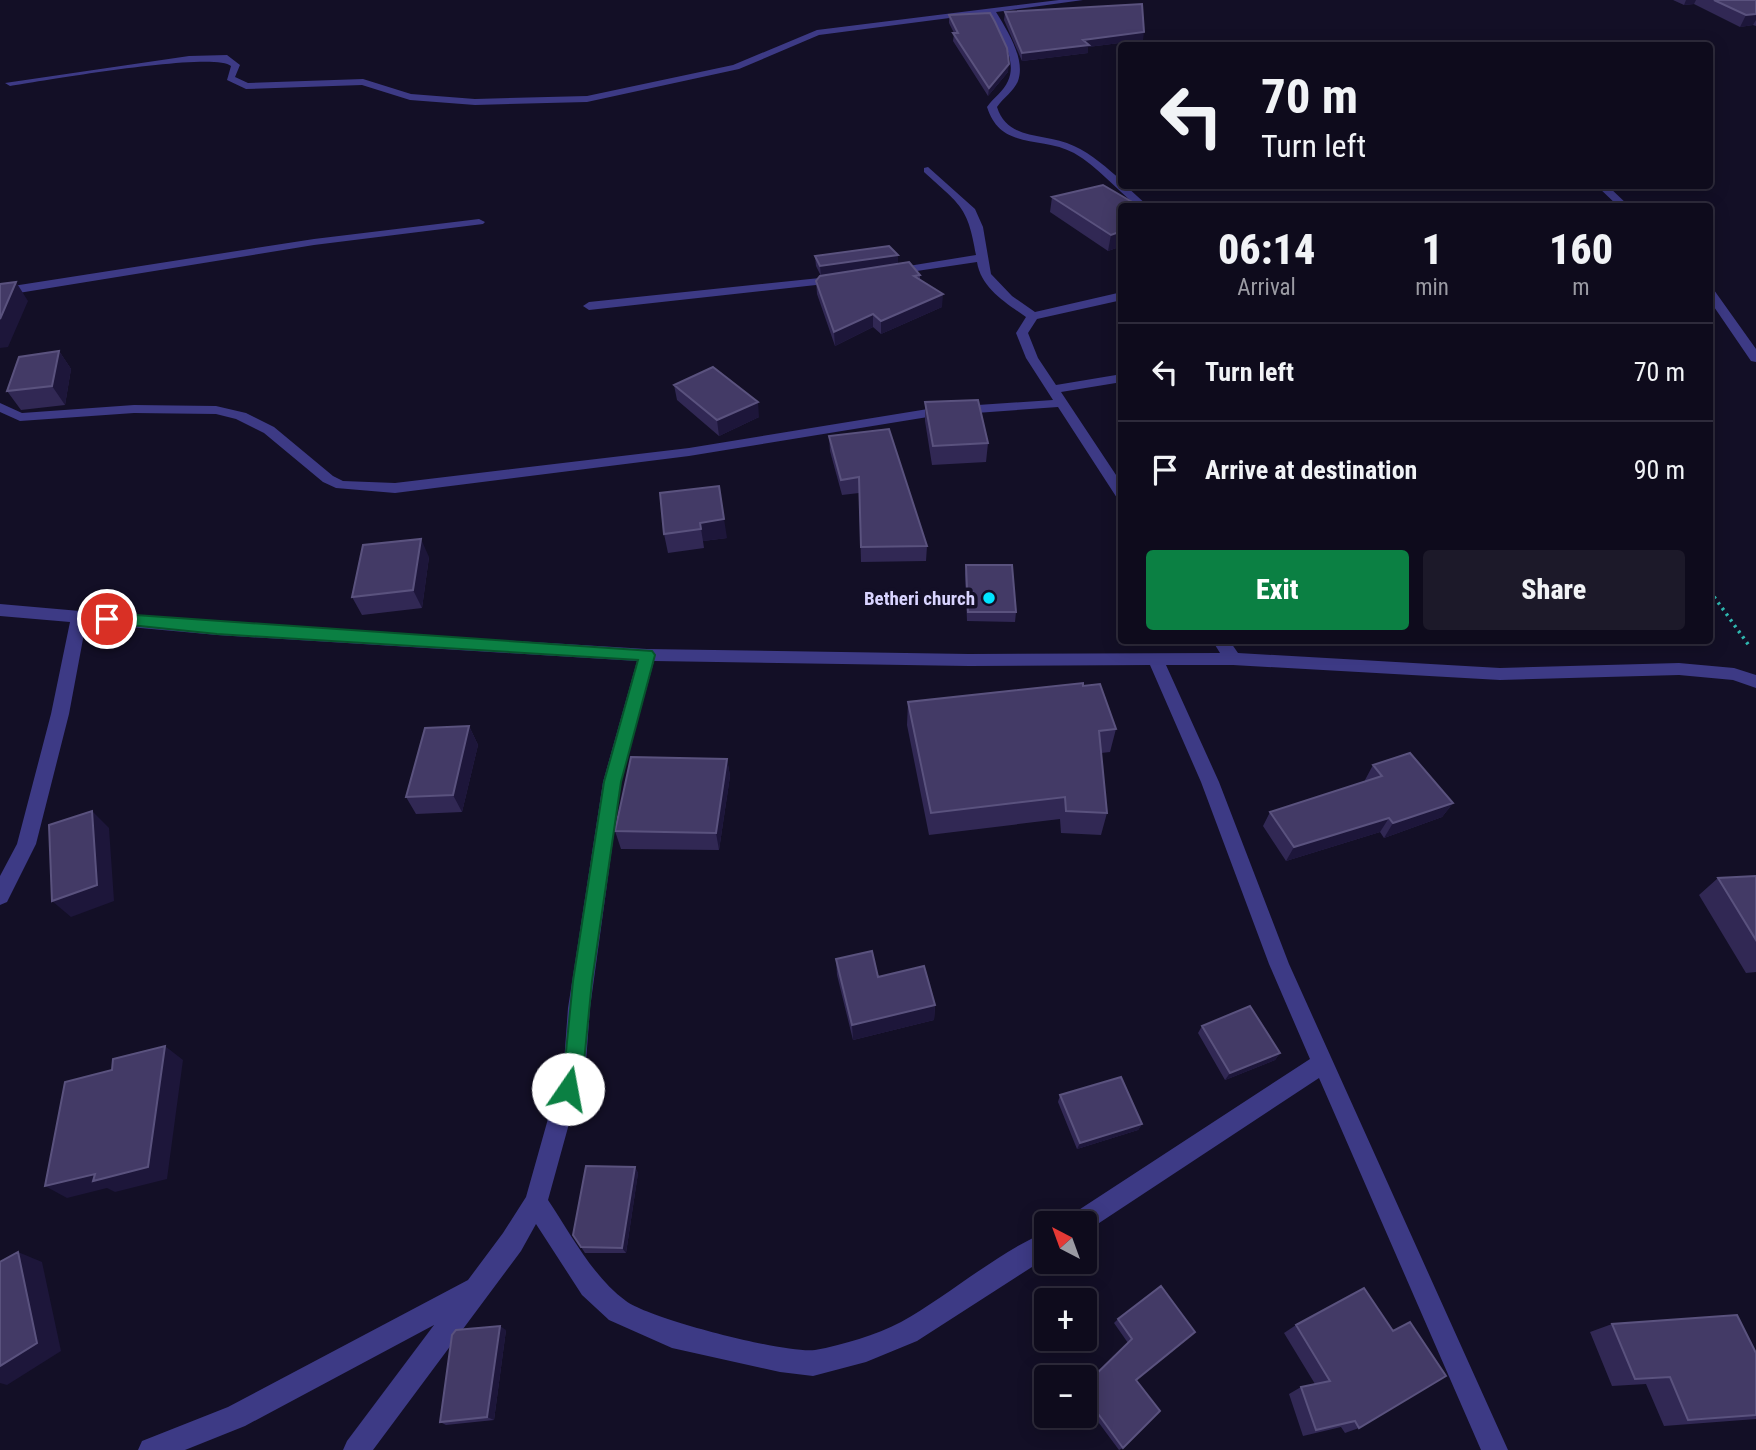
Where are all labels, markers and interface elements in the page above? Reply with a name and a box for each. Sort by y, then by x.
text: 70 m [1261,68,1358,125]
icon: left [1146,70,1237,161]
text: Turn left [1261,127,1366,165]
text: 06:14 [1218,225,1315,274]
text: 1 [1421,225,1443,274]
text: 160 [1549,225,1613,274]
text: Arrival [1237,274,1296,301]
text: min [1415,274,1449,301]
text: m [1572,274,1590,301]
icon: left [1146,353,1184,391]
text: Turn left [1205,357,1294,387]
text: 70 m [1634,357,1685,387]
icon: arrive [1146,451,1184,489]
text: Arrive at destination [1205,455,1417,485]
text: 90 m [1634,455,1685,485]
button: Exit [1146,550,1409,630]
button: Share [1423,550,1685,630]
place label: Betheri church [864,587,975,610]
pin [77,589,137,649]
marker: Betheri church [981,590,997,606]
icon: arrive [88,600,126,638]
position arrow [531,1052,605,1126]
north arrow [1034,1211,1097,1274]
map controls [1034,1211,1097,1428]
button: + [1034,1288,1097,1351]
button: − [1034,1365,1097,1428]

